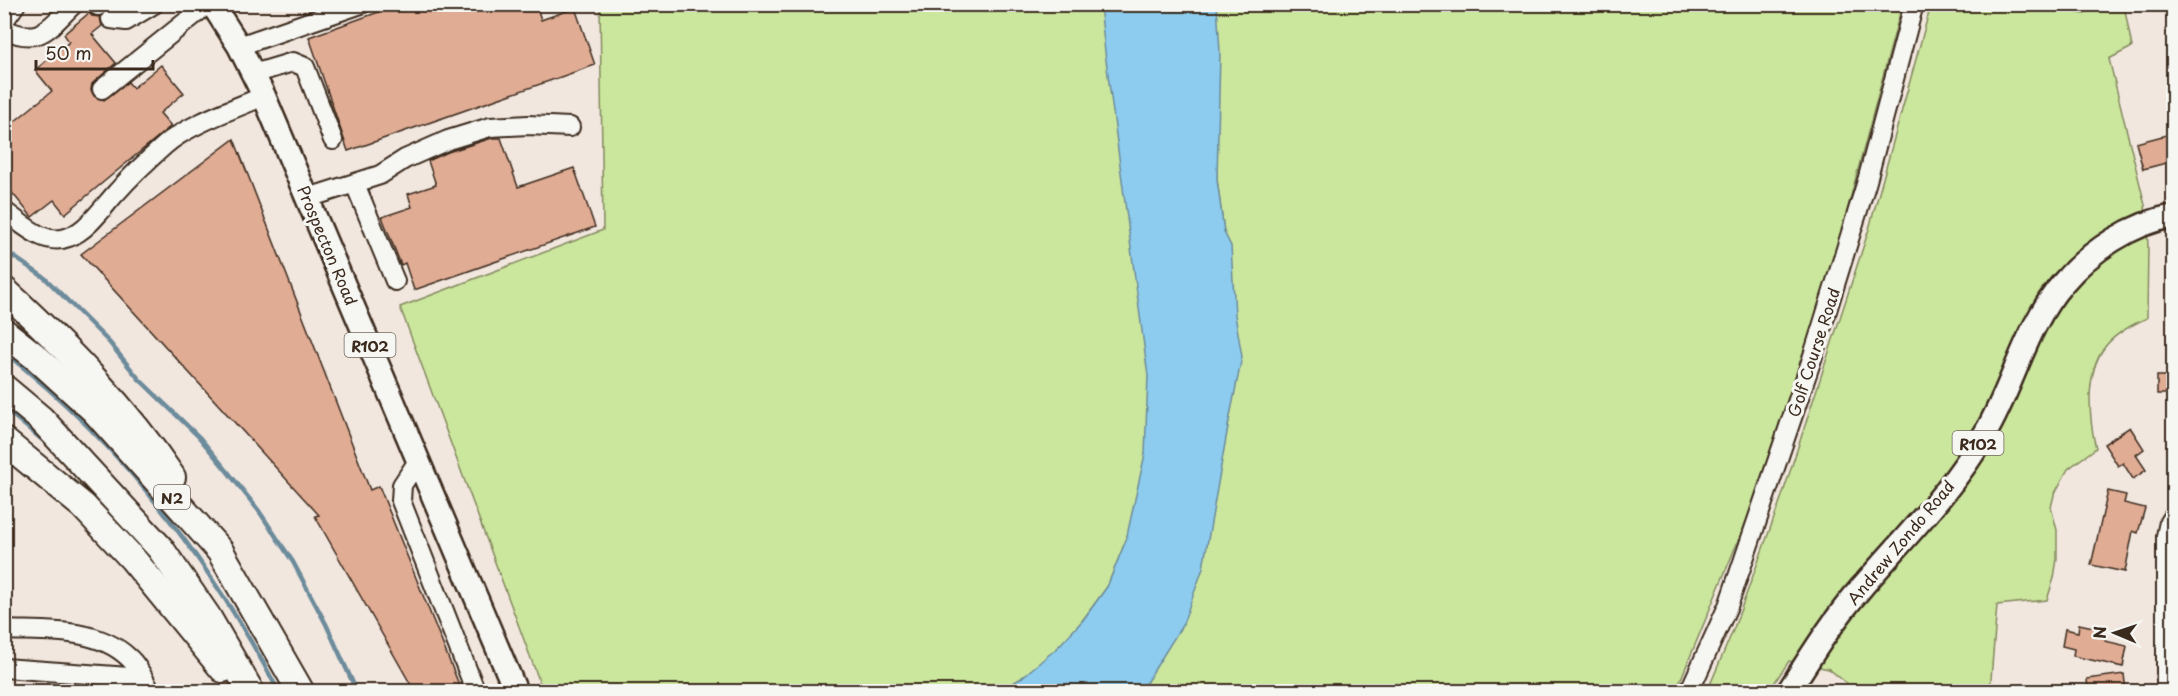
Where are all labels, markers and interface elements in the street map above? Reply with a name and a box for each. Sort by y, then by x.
scale bar [36,33,153,71]
text: 50 m [45,39,92,66]
street label: Prospecton Road [292,181,364,309]
street label: Golf Course Road [1781,284,1845,420]
road number: R102 [344,333,395,357]
road number: R102 [1952,431,2004,455]
street label: Andrew Zondo Road [1841,474,1959,610]
road number: N2 [154,485,190,509]
north arrow [2085,603,2145,663]
text: N [2087,626,2111,639]

